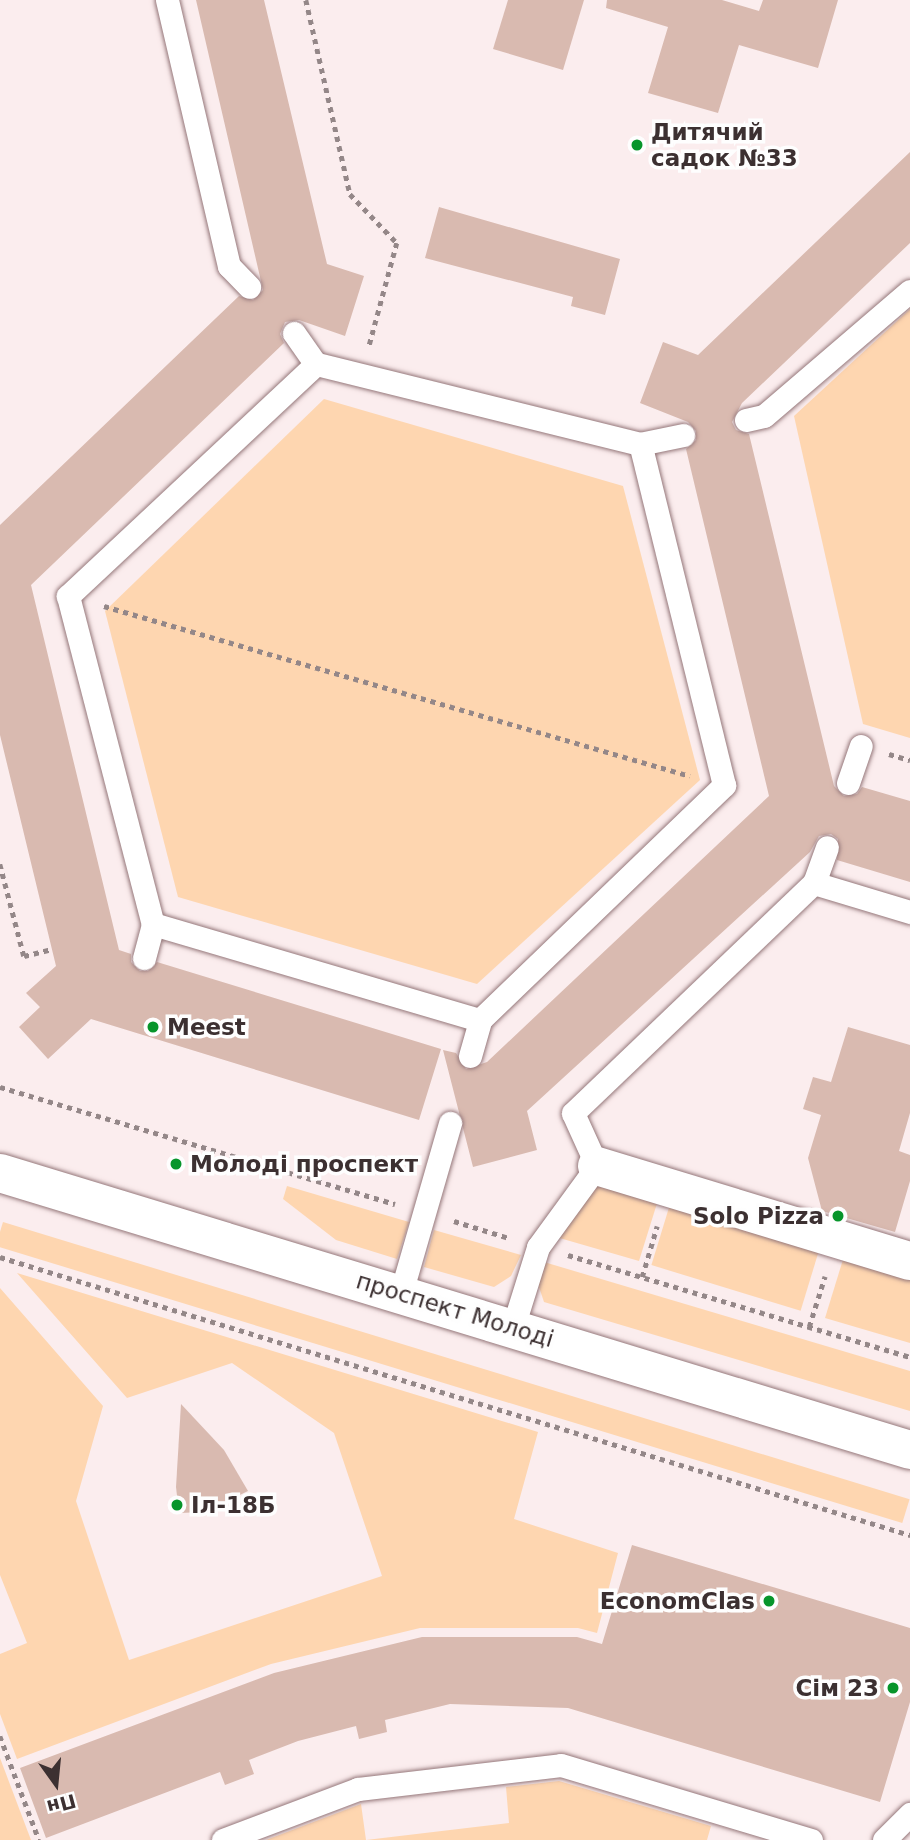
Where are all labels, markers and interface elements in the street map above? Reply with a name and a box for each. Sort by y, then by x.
place label: Дитячий садок №33 [651,118,798,172]
marker: Дитячий садок №33 [629,137,645,153]
place label: Meest [167,1013,246,1041]
marker: Meest [145,1019,161,1035]
place label: Молоді проспект [190,1150,418,1178]
marker: Молоді проспект [168,1156,184,1172]
place label: Solo Pizza [693,1202,824,1230]
marker: Solo Pizza [830,1208,846,1224]
street label: проспект Молоді [353,1267,557,1353]
place label: Іл-18Б [191,1491,275,1519]
marker: Іл-18Б [169,1497,185,1513]
place label: EconomClas [600,1587,755,1615]
marker: EconomClas [761,1593,777,1609]
place label: Сім 23 [795,1674,879,1702]
marker: Сім 23 [885,1680,901,1696]
north arrow [21,1749,91,1819]
text: Пн [45,1790,78,1819]

